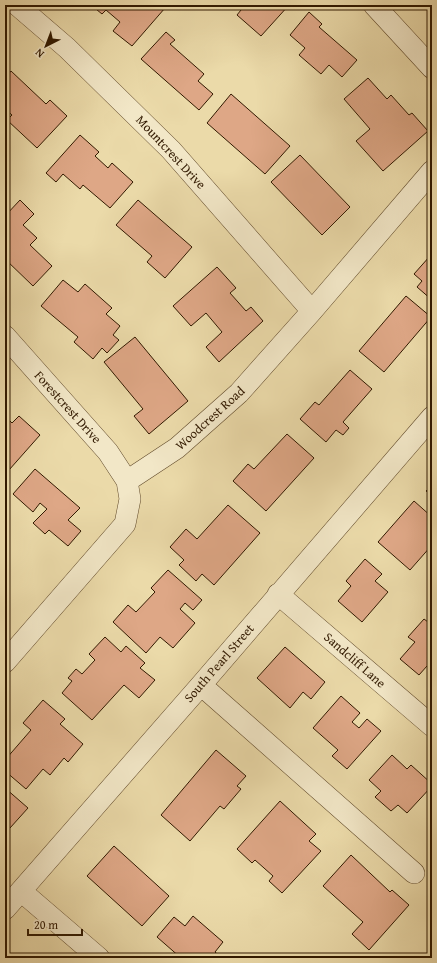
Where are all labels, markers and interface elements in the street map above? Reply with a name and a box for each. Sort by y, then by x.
north arrow [26,26,66,66]
text: N [31,45,47,62]
street label: Mountcrest Drive [132,111,210,193]
street label: Forestcrest Drive [30,366,106,448]
street label: Woodcrest Road [171,382,249,454]
street label: South Pearl Street [179,619,259,707]
street label: Sandcliff Lane [320,628,390,692]
scale bar [28,911,82,937]
text: 20 m [34,916,58,933]

